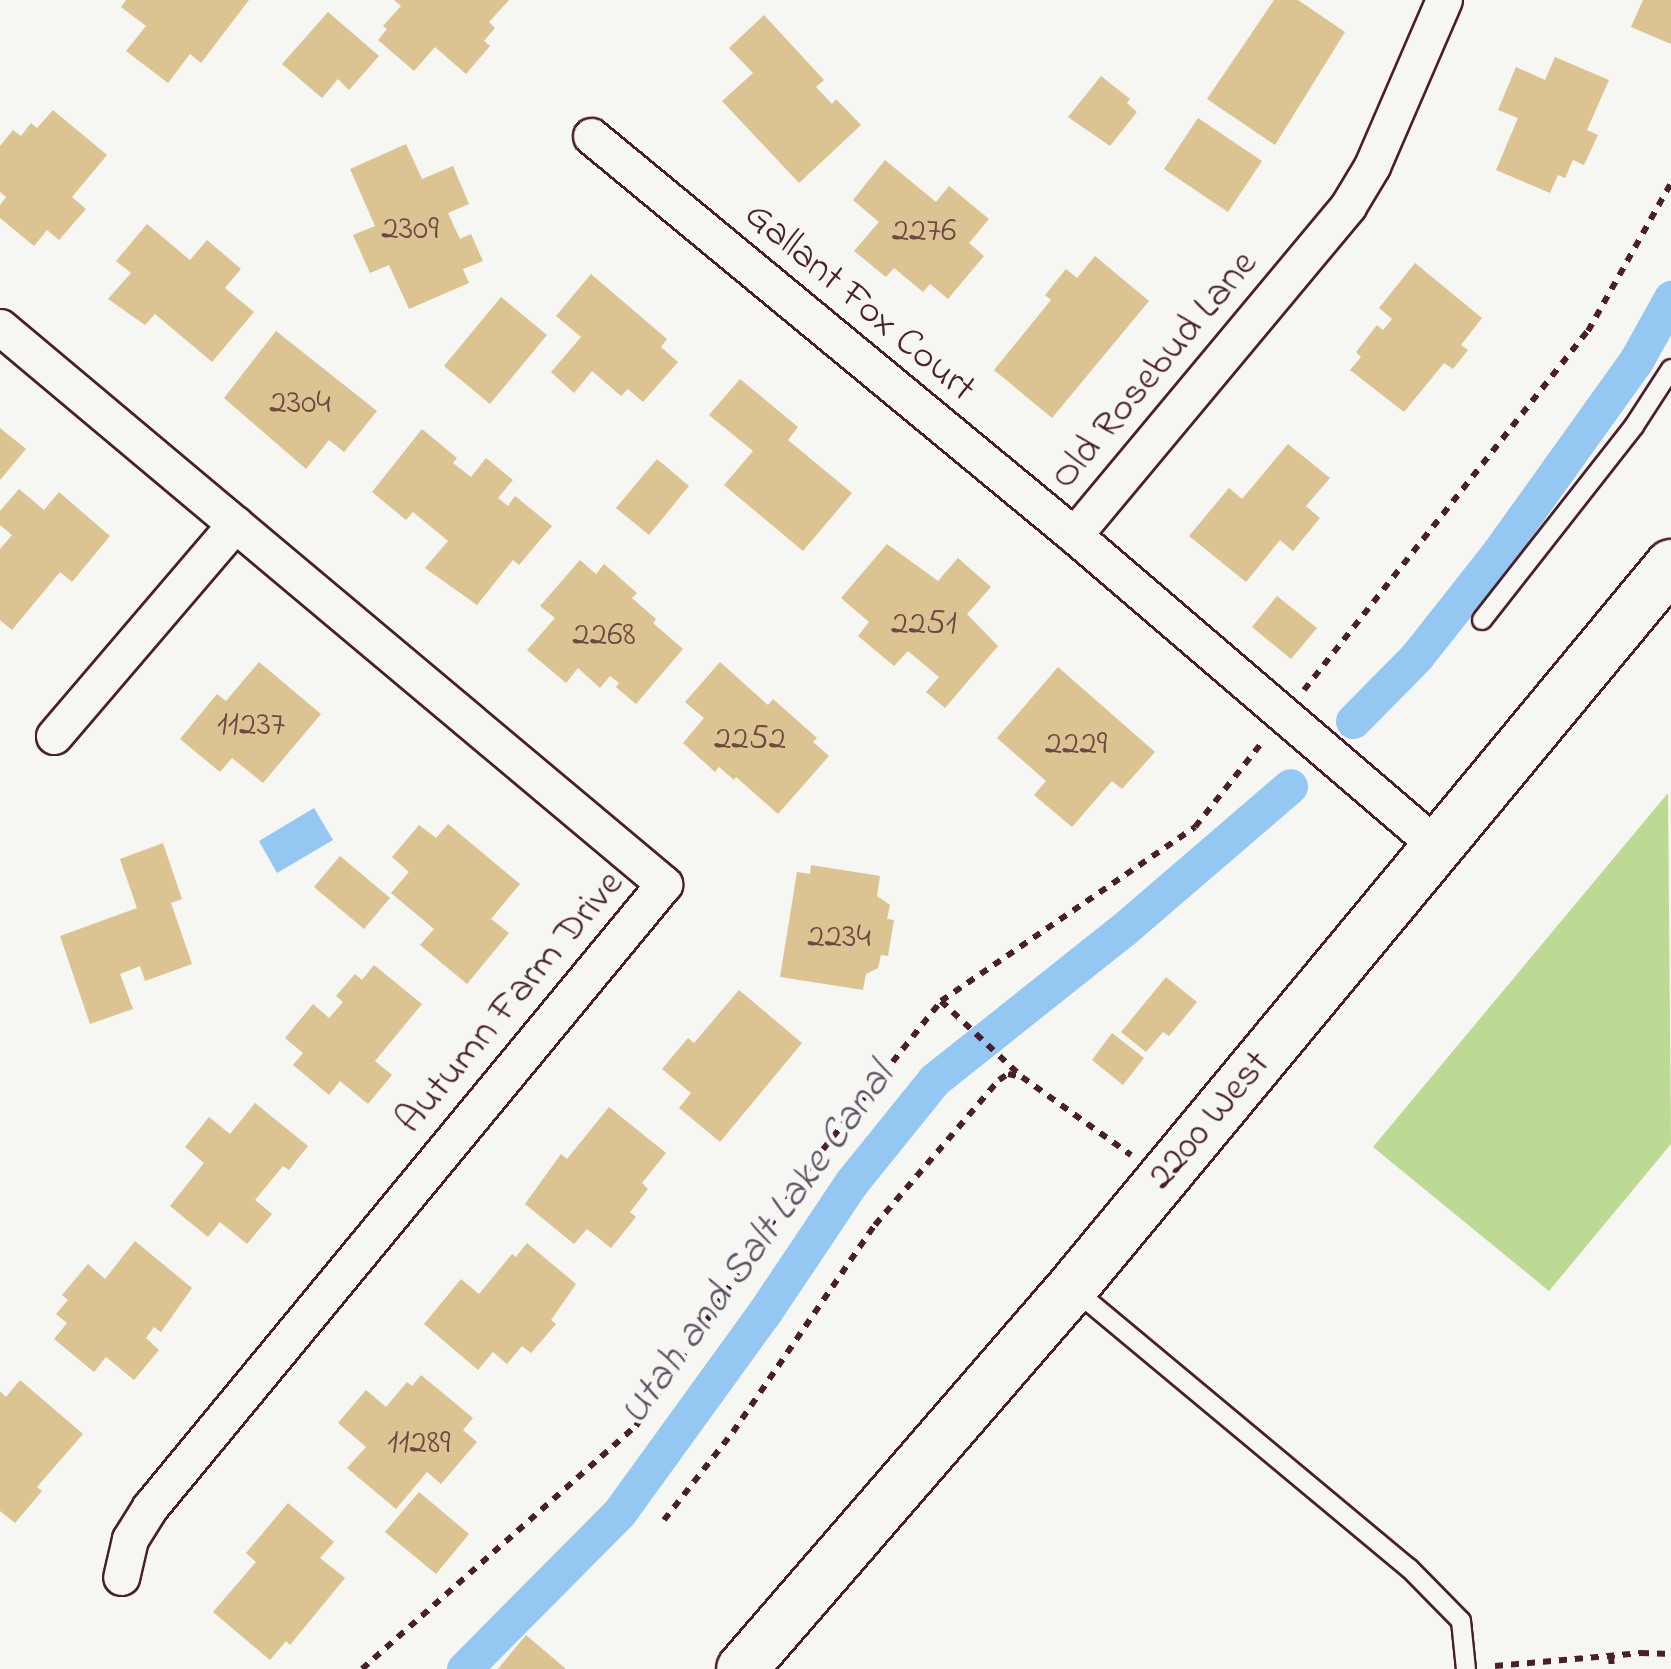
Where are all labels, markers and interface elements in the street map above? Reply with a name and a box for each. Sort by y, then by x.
street label: Gallant Fox Court [734,192,984,414]
house number: 2309 [381,209,439,251]
house number: 2276 [892,211,956,253]
street label: Old Rosebud Lane [1041,242,1269,500]
house number: 2304 [269,383,331,425]
house number: 2251 [891,604,957,646]
house number: 2268 [572,615,636,657]
house number: 11237 [217,705,285,747]
house number: 2252 [714,719,786,761]
house number: 2229 [1045,724,1107,766]
street label: Autumn Farm Drive [387,862,635,1144]
house number: 2234 [807,917,871,959]
street label: 2200 West [1138,1042,1282,1200]
water label: Utah and Salt Lake Canal [610,1054,906,1436]
house number: 11289 [387,1423,451,1465]

